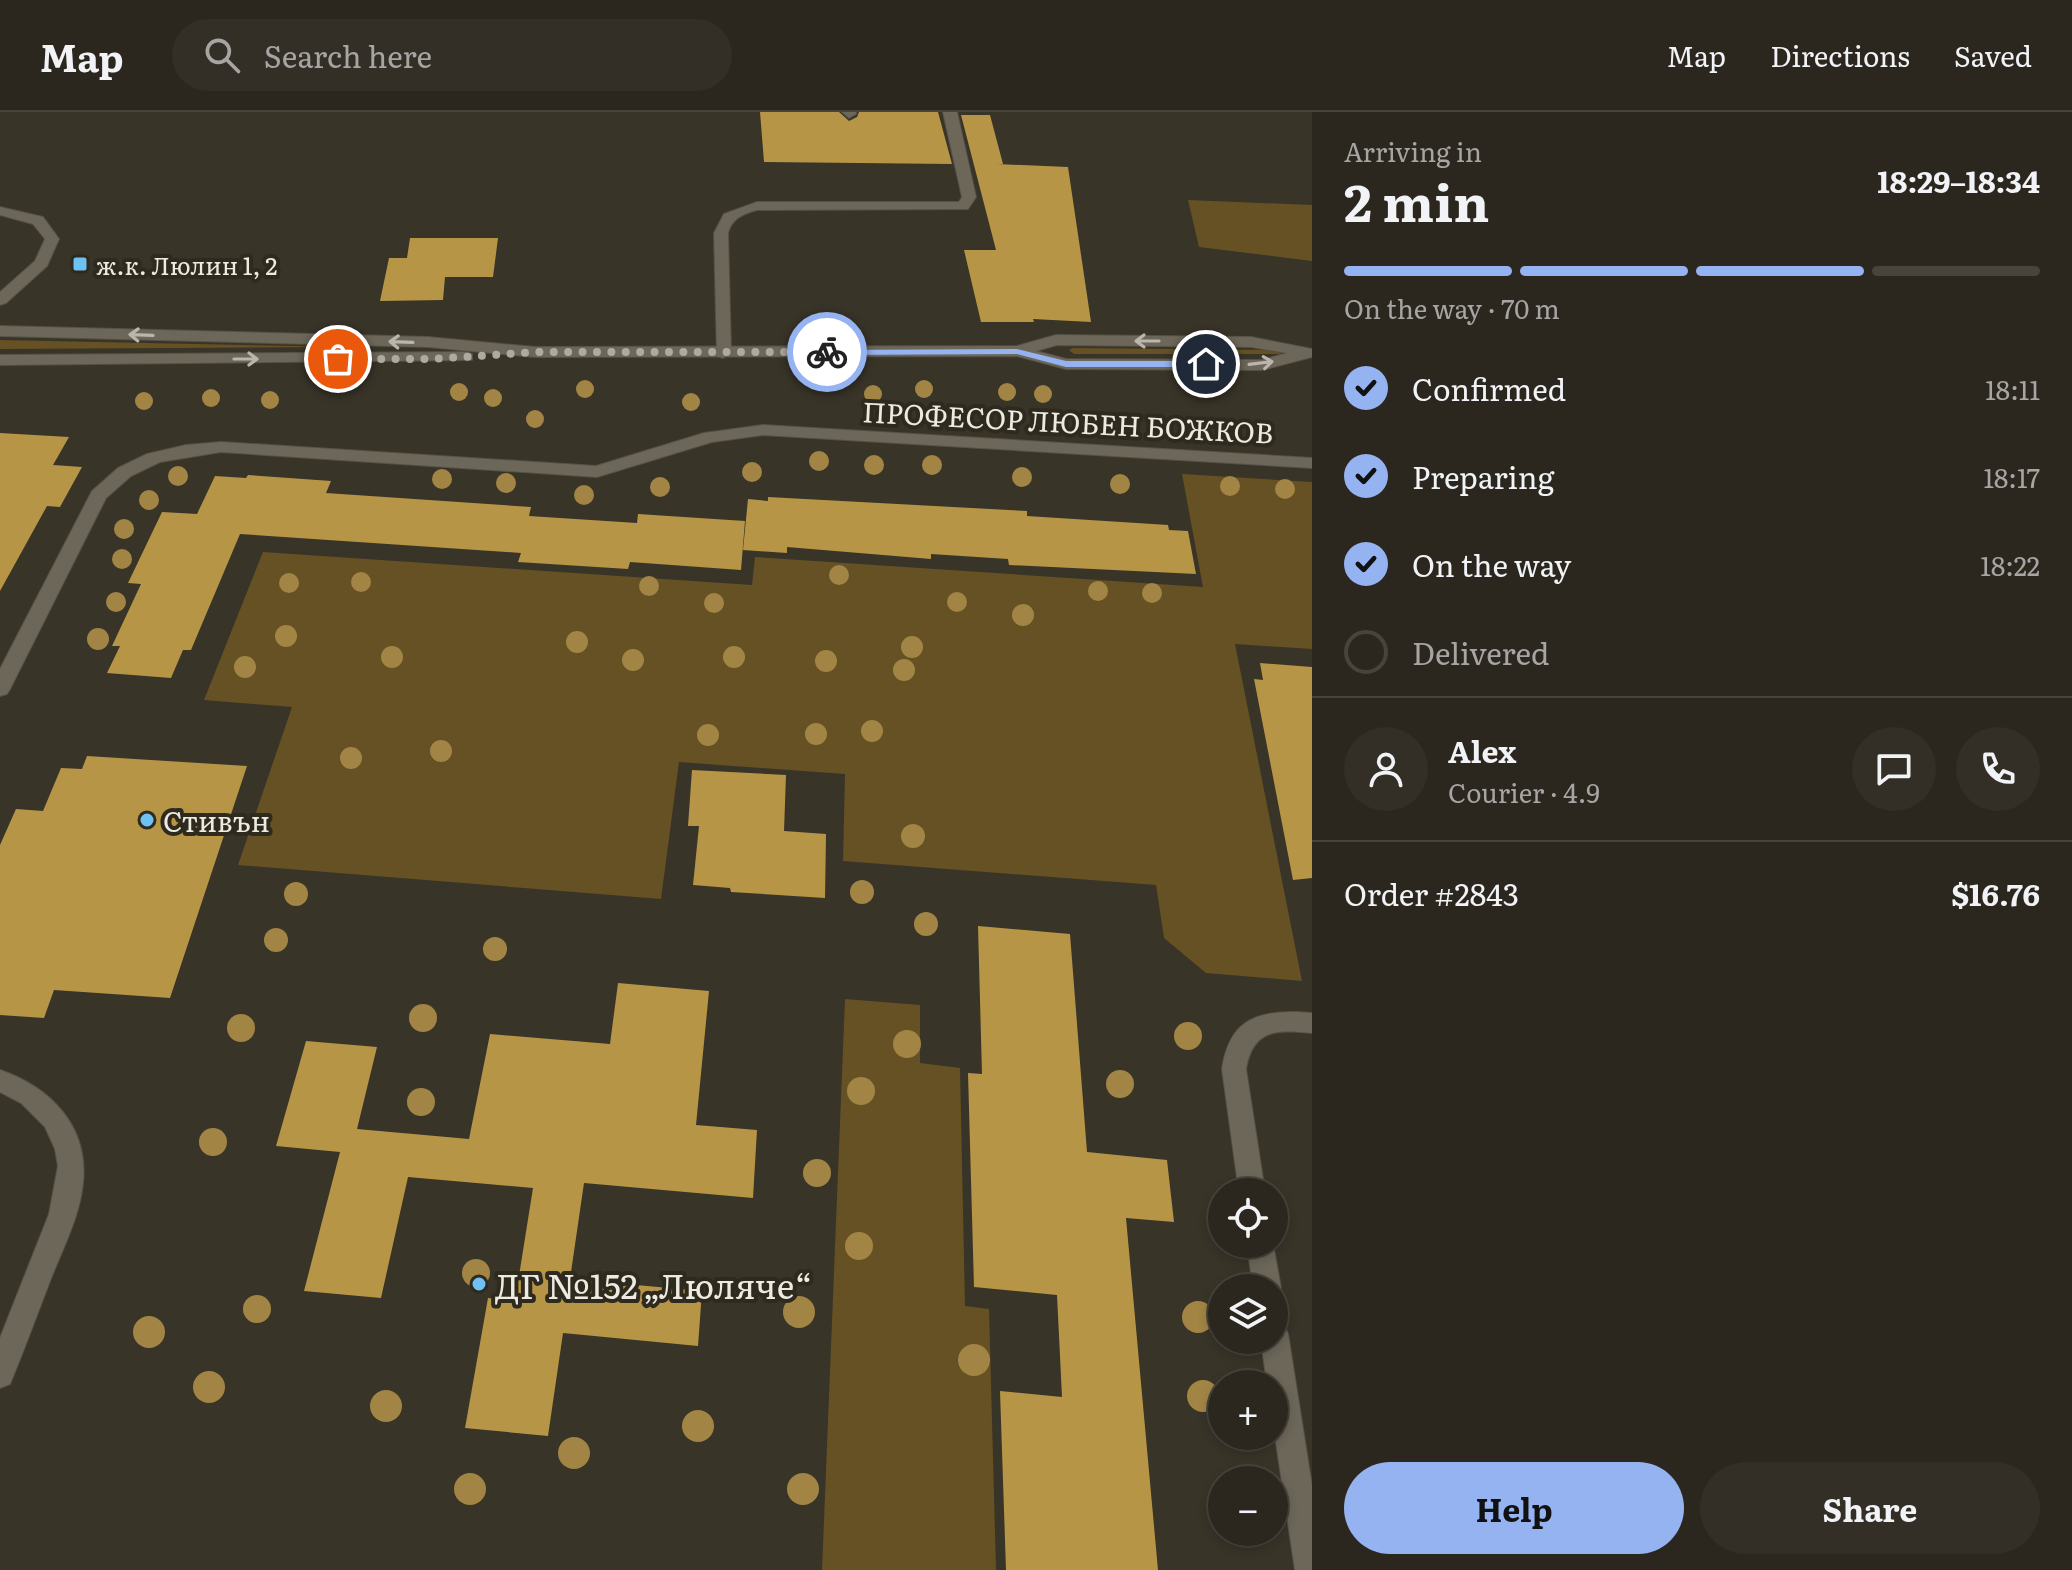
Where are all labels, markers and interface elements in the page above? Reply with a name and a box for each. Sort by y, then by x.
search box [172,19,732,91]
text: Map [40,27,124,84]
icon: search [200,33,244,77]
text: Search here [264,33,432,77]
text: Map [1667,34,1726,76]
text: Directions [1770,34,1910,76]
text: Saved [1954,34,2032,76]
text: Arriving in [1344,131,1482,170]
text: 18:29–18:34 [1877,158,2040,202]
text: 2 min [1344,161,1489,238]
place label: ж.к. Люлин 1, 2 [96,247,277,282]
marker: ж.к. Люлин 1, 2 [71,255,89,273]
text: On the way · 70 m [1344,288,1560,327]
courier [787,312,867,392]
pin [304,325,372,393]
one-way arrow [128,327,155,342]
icon: bike [805,330,849,374]
pin [1172,330,1240,398]
one-way arrow [1134,333,1161,349]
one-way arrow [388,334,415,349]
icon: bag [316,337,360,381]
icon: home [1184,342,1228,386]
one-way arrow [232,351,259,367]
one-way arrow [1248,355,1274,370]
icon: check [1344,366,1388,410]
text: Confirmed [1412,366,1566,410]
text: 18:11 [1985,369,2040,408]
street label: ПРОФЕСОР ЛЮБЕН БОЖКОВ [862,389,1274,453]
icon: check [1344,454,1388,498]
text: Preparing [1412,454,1554,498]
text: 18:17 [1983,457,2040,496]
icon: check [1344,542,1388,586]
text: On the way [1412,542,1571,586]
text: 18:22 [1980,545,2040,584]
text: Delivered [1412,630,1549,674]
button: person [1344,727,1428,811]
button: chat [1852,727,1936,811]
button: phone [1956,727,2040,811]
text: Alex [1448,728,1516,772]
text: Courier · 4.9 [1448,772,1600,811]
place label: Стивън [163,799,270,841]
marker: Стивън [138,811,156,829]
text: Order #2843 [1344,871,1519,915]
text: $16.76 [1951,871,2040,915]
map controls [1208,1178,1288,1546]
button: locate [1208,1178,1288,1258]
place label: ДГ №152 „Люляче“ [495,1259,812,1309]
button: layers [1208,1274,1288,1354]
marker: ДГ №152 „Люляче“ [470,1275,488,1293]
button: + [1208,1370,1288,1450]
button: Help [1344,1462,1684,1554]
button: Share [1700,1462,2040,1554]
button: − [1208,1466,1288,1546]

